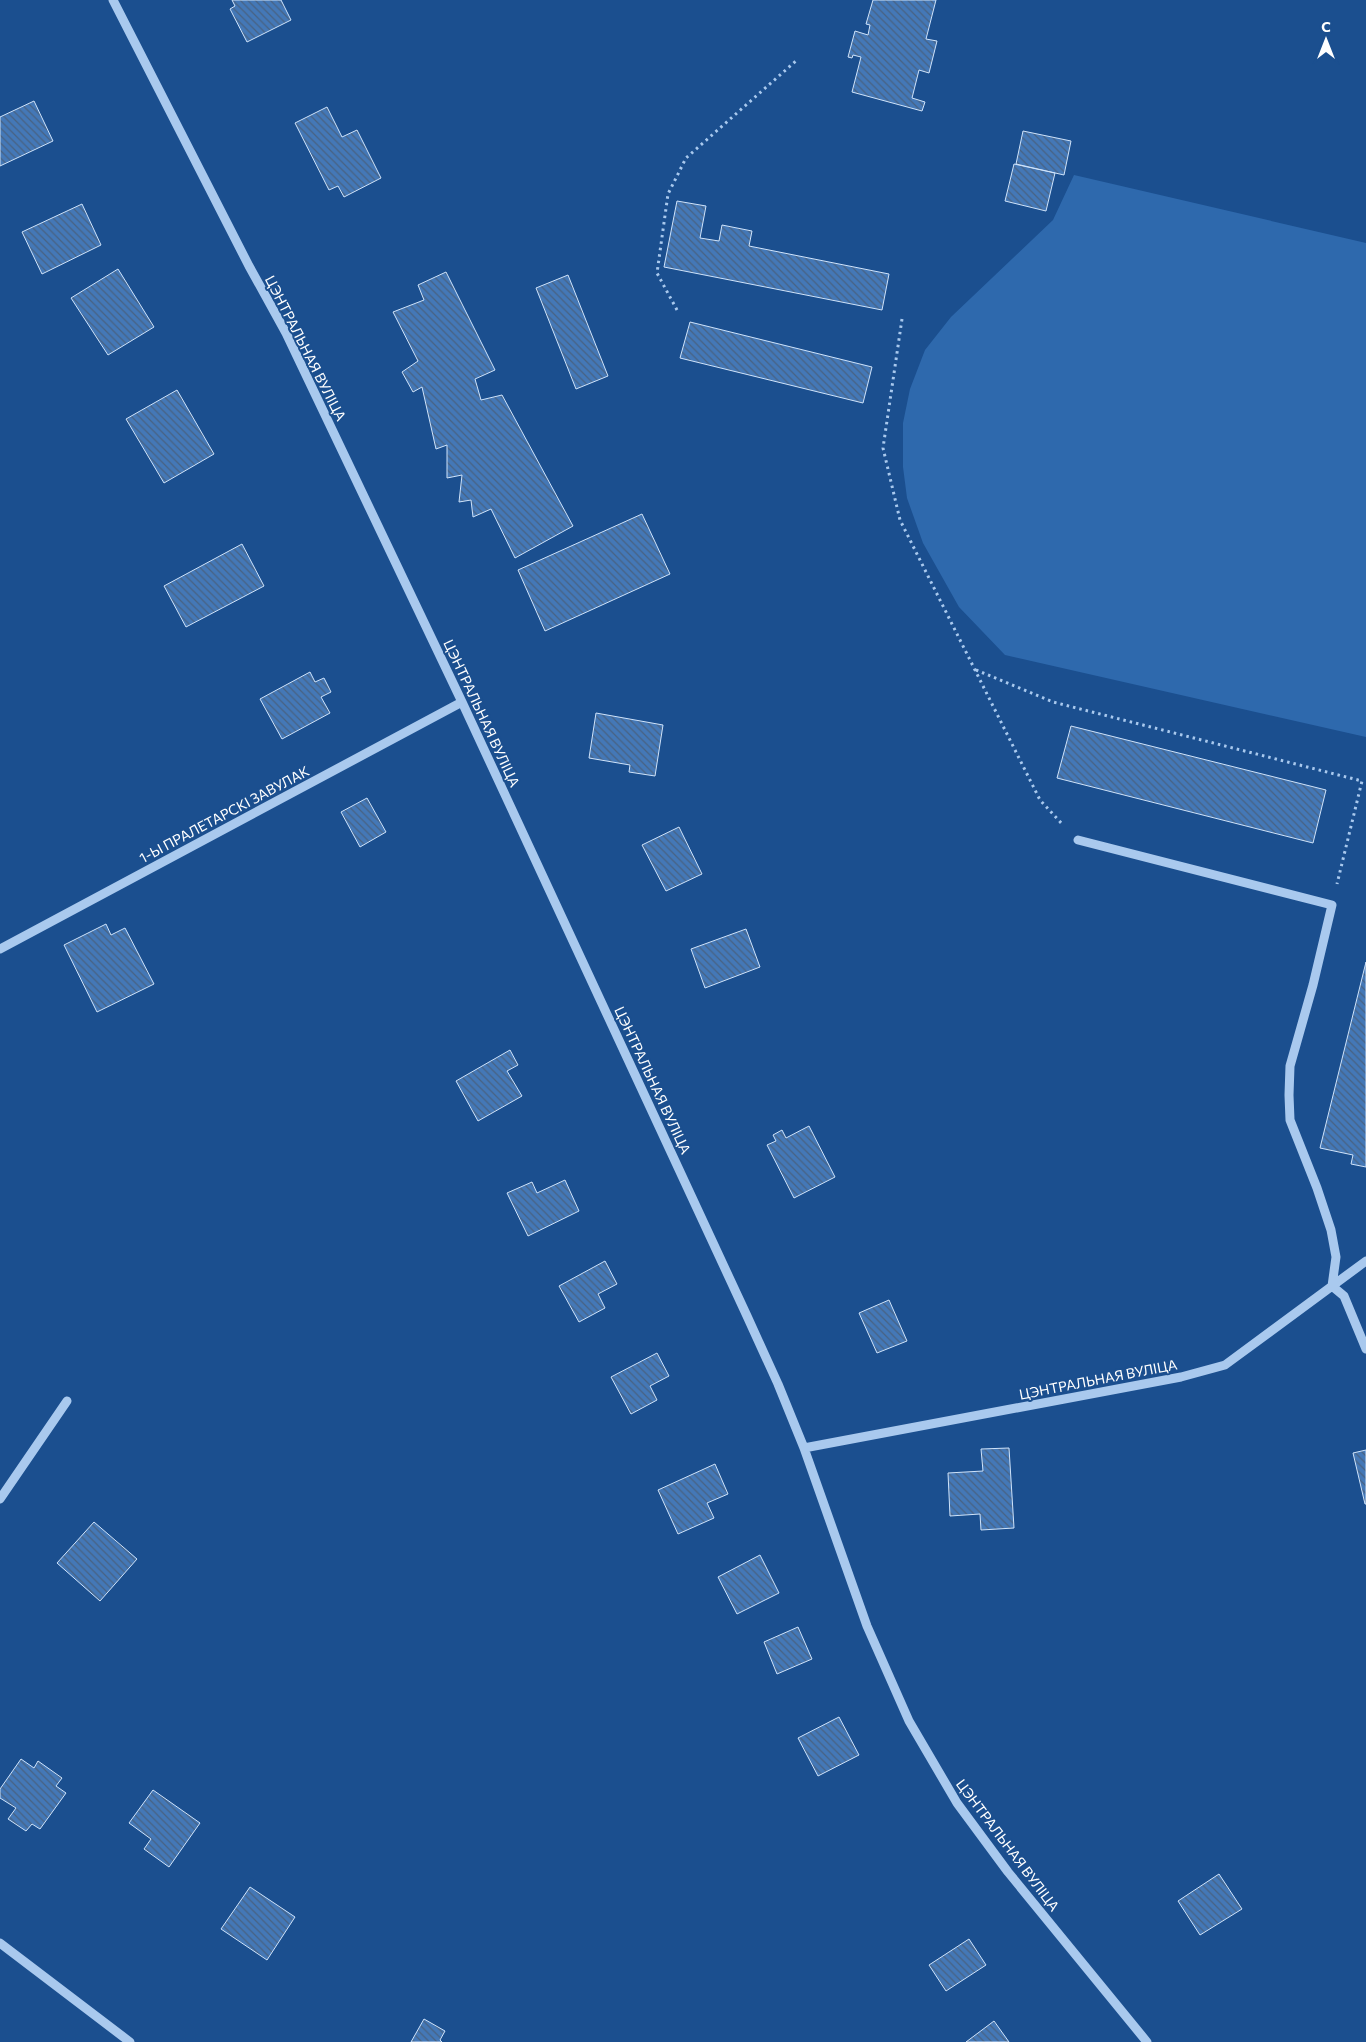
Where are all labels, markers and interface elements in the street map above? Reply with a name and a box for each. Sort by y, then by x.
north arrow [1301,15,1351,65]
text: С [1321,18,1331,35]
street label: ЦЭНТРАЛЬНАЯ ВУЛІЦА [262,273,350,424]
street label: ЦЭНТРАЛЬНАЯ ВУЛІЦА [440,637,524,790]
street label: 1-Ы ПРАЛЕТАРСКІ ЗАВУЛАК [136,762,312,866]
street label: ЦЭНТРАЛЬНАЯ ВУЛІЦА [611,1004,695,1157]
street label: ЦЭНТРАЛЬНАЯ ВУЛІЦА [1017,1355,1179,1403]
street label: ЦЭНТРАЛЬНАЯ ВУЛІЦА [953,1776,1063,1915]

